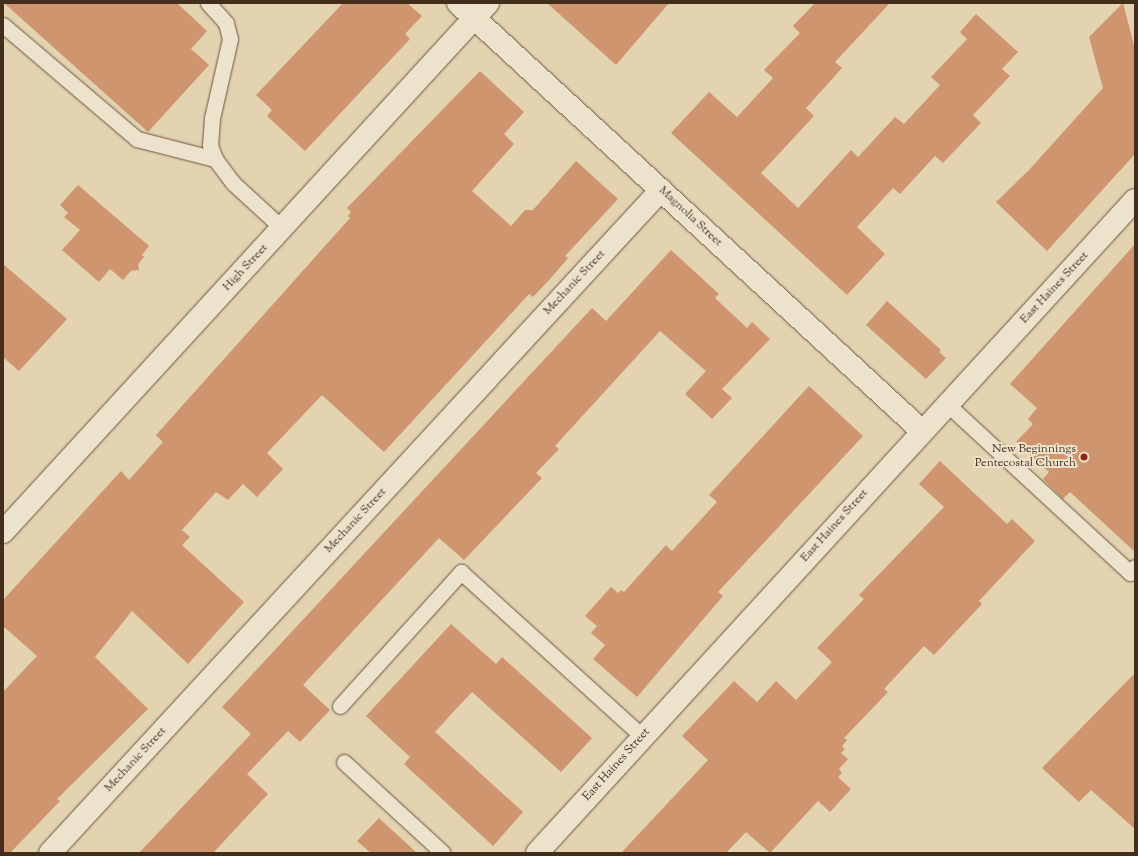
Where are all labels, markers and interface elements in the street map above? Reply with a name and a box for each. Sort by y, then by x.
street label: Magnolia Street [655,184,725,250]
street label: High Street [221,241,271,295]
street label: Mechanic Street [541,247,609,319]
street label: East Haines Street [1018,249,1092,327]
place label: New Beginnings Pentecostal Church [975,443,1076,471]
marker: New Beginnings Pentecostal Church [1079,452,1089,462]
street label: Mechanic Street [322,485,390,557]
street label: East Haines Street [798,486,872,566]
street label: Mechanic Street [102,724,170,796]
street label: East Haines Street [580,725,654,805]

